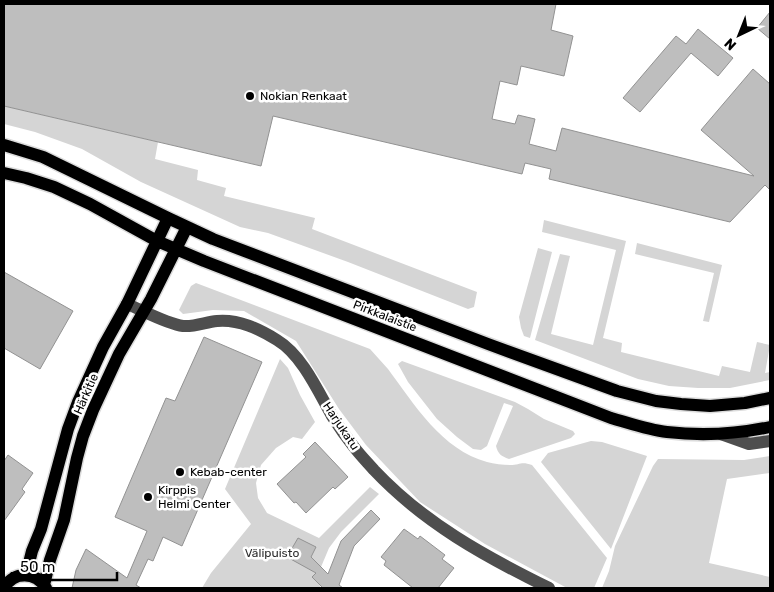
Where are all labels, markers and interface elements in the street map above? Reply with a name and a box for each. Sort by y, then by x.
north arrow [714,10,764,60]
text: N [721,34,740,54]
place label: Nokian Renkaat [260,89,347,103]
marker: Nokian Renkaat [244,90,256,102]
street label: Pirkkalaistie [351,297,419,335]
street label: Härkitie [71,371,101,417]
street label: Harjukatu [320,399,362,453]
place label: Kebab-center [190,465,267,479]
marker: Kebab-center [174,466,186,478]
place label: Kirppis Helmi Center [158,483,231,511]
marker: Kirppis Helmi Center [142,491,154,503]
park label: Välipuisto [245,546,299,560]
scale bar [12,550,118,582]
text: 50 m [20,558,55,576]

